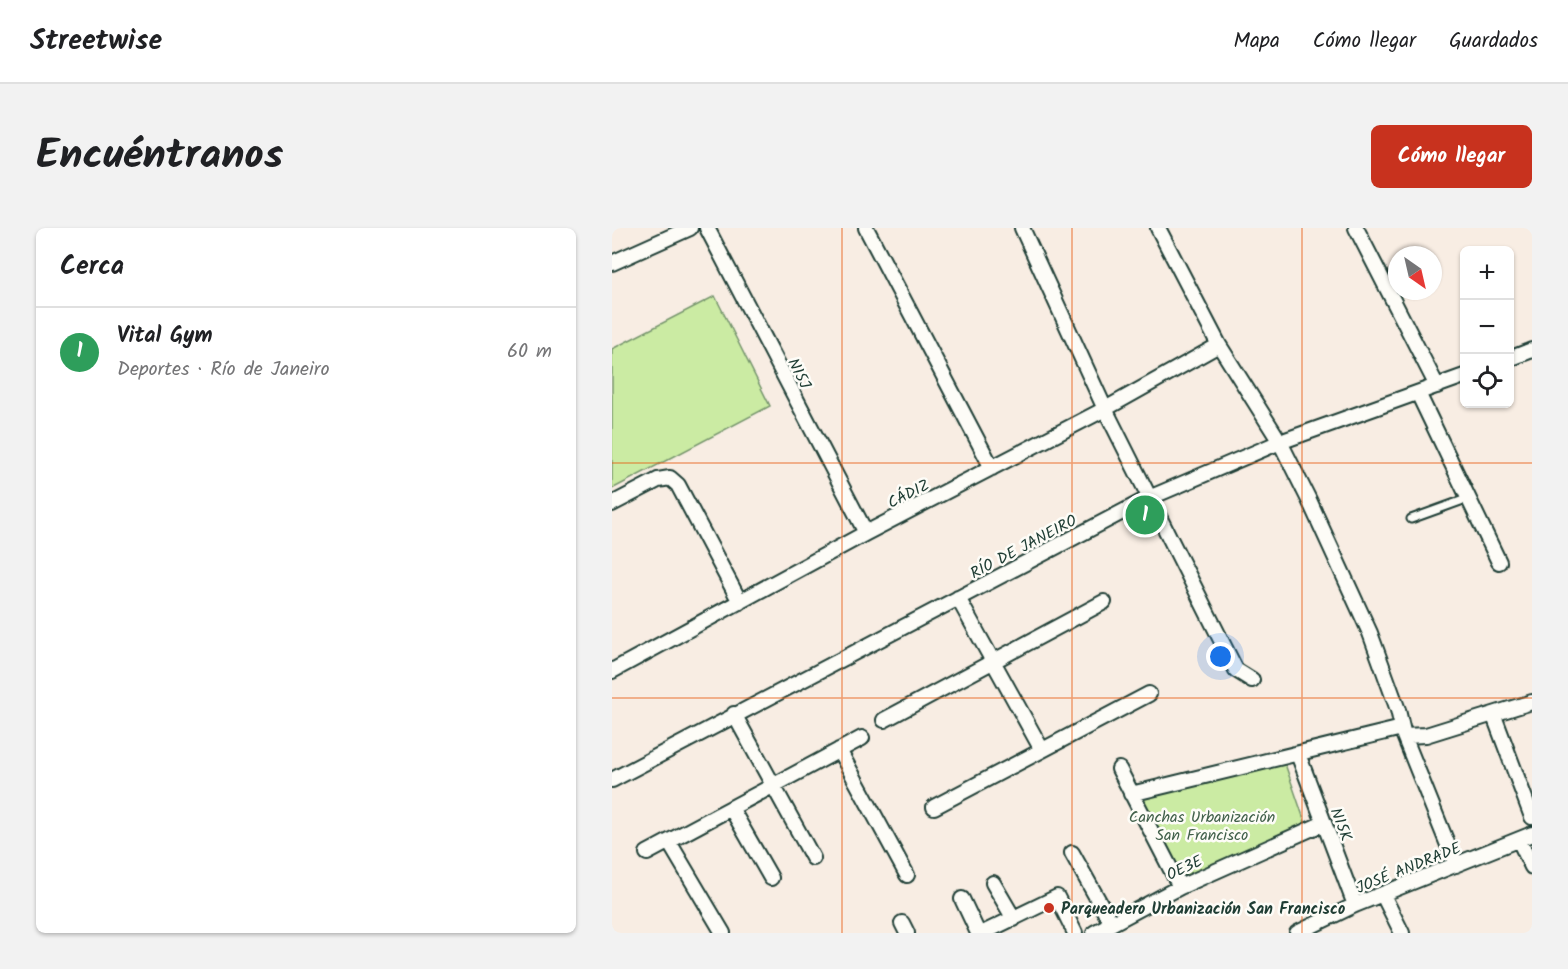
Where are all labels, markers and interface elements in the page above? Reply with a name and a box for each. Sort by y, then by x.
text: Streetwise [30,19,162,64]
text: Mapa [1233,25,1280,58]
text: Cómo llegar [1313,25,1416,58]
text: Guardados [1449,25,1538,58]
text: Encuéntranos [36,123,283,190]
button: Cómo llegar [1371,125,1532,188]
text: Cerca [60,246,124,288]
north arrow [1388,246,1442,300]
map controls [1460,246,1514,408]
button: + [1460,246,1514,300]
button: − [1460,300,1514,354]
text: Vital Gym [117,319,212,354]
text: 1 [76,336,83,368]
text: 60 m [507,336,552,368]
text: Deportes · Río de Janeiro [117,354,330,386]
street label: N15J [780,354,817,394]
button: locate [1460,354,1514,408]
street label: CÁDIZ [883,473,934,516]
pin: 1 [1126,492,1164,538]
street label: RÍO DE JANEIRO [966,508,1082,586]
your location [1206,642,1235,671]
street label: N15K [1323,804,1359,845]
park label: Canchas Urbanización San Francisco [1129,805,1275,848]
street label: JOSÉ ANDRADE [1352,836,1465,901]
street label: OE3E [1162,849,1208,888]
place label: Parqueadero Urbanización San Francisco [1061,897,1345,922]
marker: Parqueadero Urbanización San Francisco [1042,901,1056,915]

